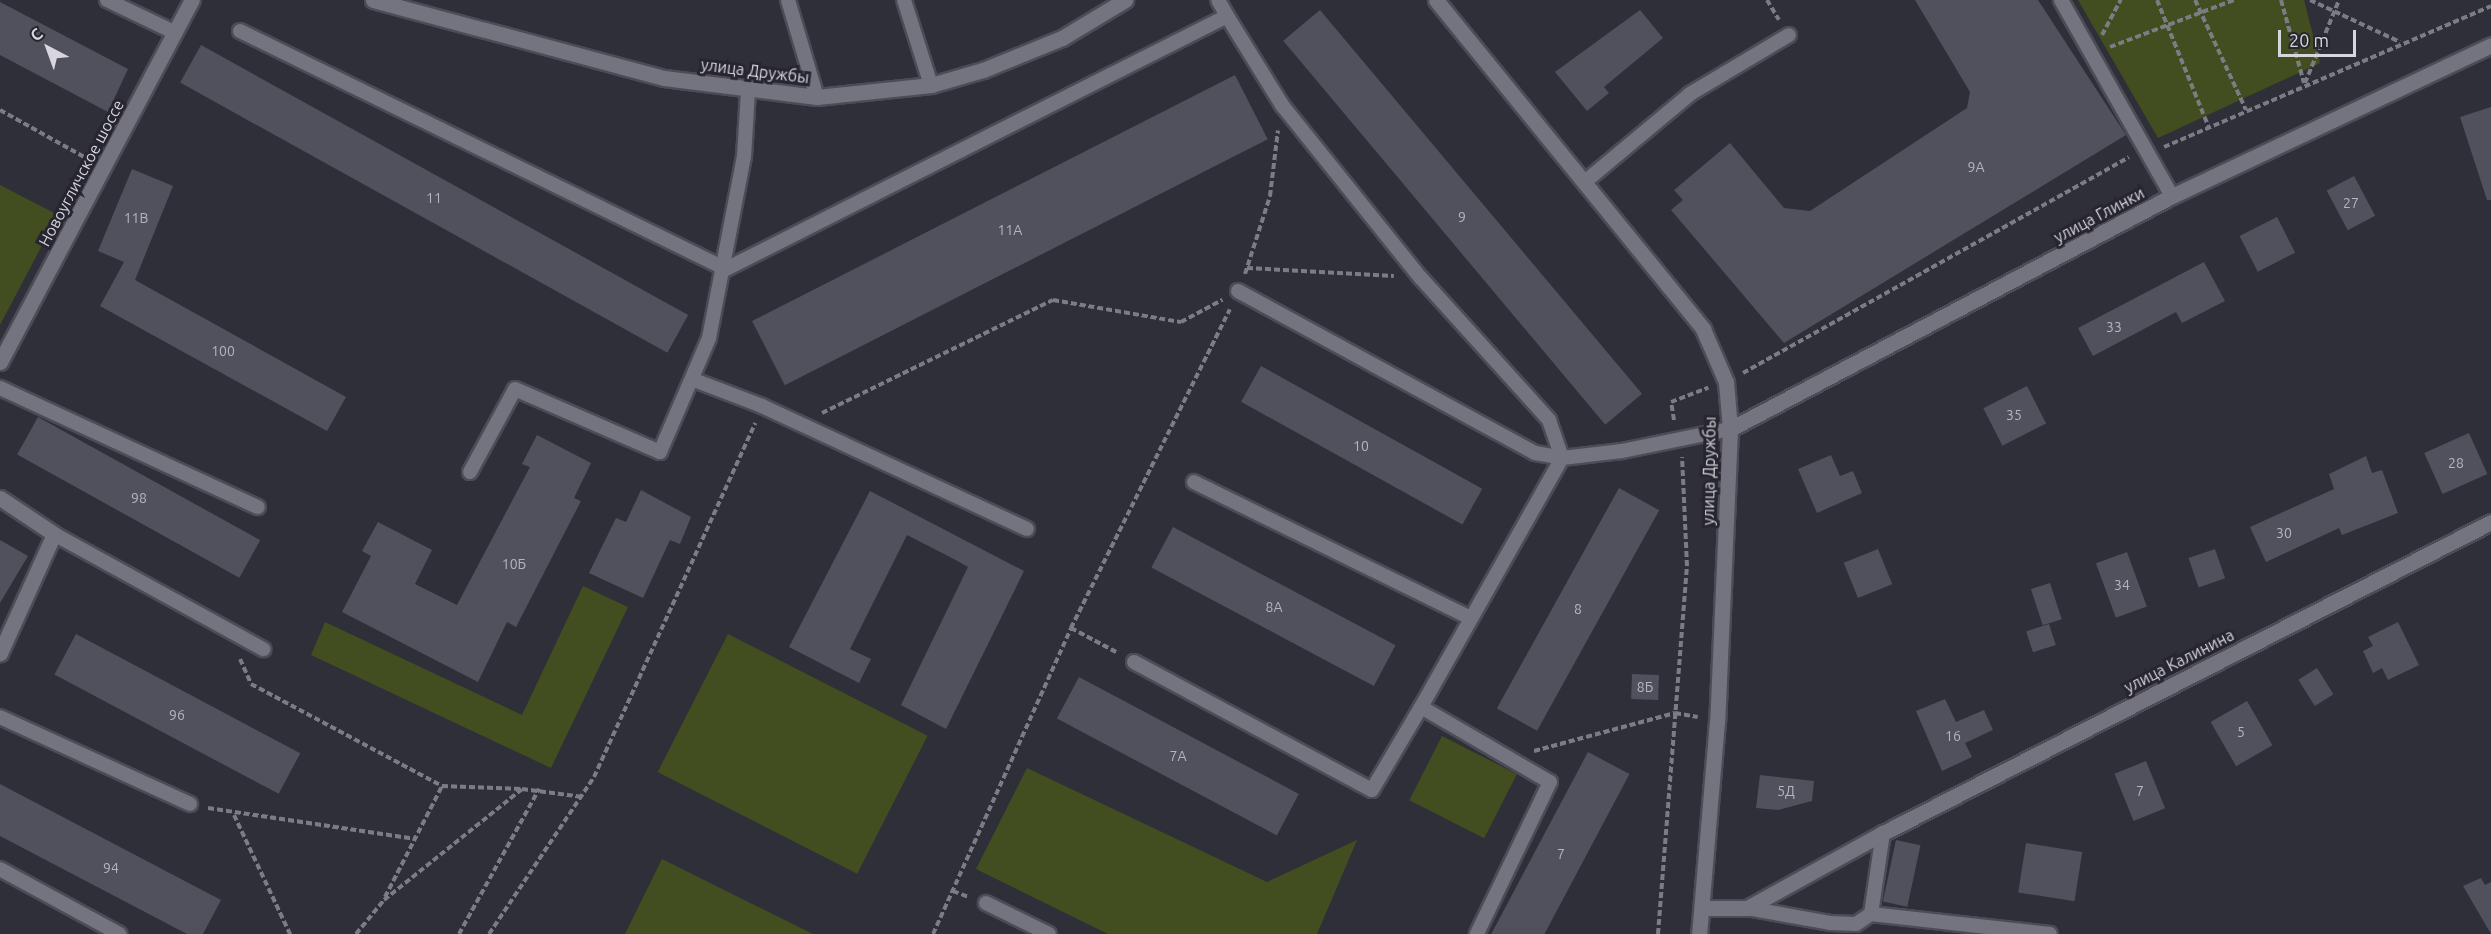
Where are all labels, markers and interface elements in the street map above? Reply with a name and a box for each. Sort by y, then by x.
north arrow [18,18,78,78]
scale bar [2281,18,2359,56]
text: С [26,24,46,45]
text: 20 m [2289,30,2329,50]
street label: улица Дружбы [700,55,810,87]
street label: Новоугличское шоссе [34,97,128,249]
house number: 9А [1968,159,1984,175]
street label: улица Глинки [2050,183,2148,247]
house number: 11 [426,190,442,206]
house number: 27 [2343,195,2359,211]
house number: 9 [1458,209,1466,225]
house number: 11В [124,210,148,226]
house number: 11А [998,222,1022,238]
house number: 33 [2106,319,2122,335]
house number: 100 [211,343,235,359]
house number: 35 [2006,407,2022,423]
street label: улица Дружбы [1698,416,1720,526]
house number: 10 [1353,438,1369,454]
house number: 28 [2448,455,2464,471]
house number: 98 [131,490,147,506]
house number: 30 [2276,525,2292,541]
house number: 10Б [502,556,526,572]
house number: 34 [2114,577,2130,593]
house number: 8А [1266,599,1282,615]
house number: 8 [1574,601,1582,617]
street label: улица Калинина [2121,625,2237,697]
house number: 8Б [1637,679,1653,695]
house number: 96 [169,707,185,723]
house number: 5 [2237,724,2245,740]
house number: 16 [1945,728,1961,744]
house number: 7А [1170,748,1186,764]
house number: 5Д [1777,783,1795,799]
house number: 7 [2136,783,2144,799]
house number: 7 [1557,846,1565,862]
house number: 94 [103,860,119,876]

